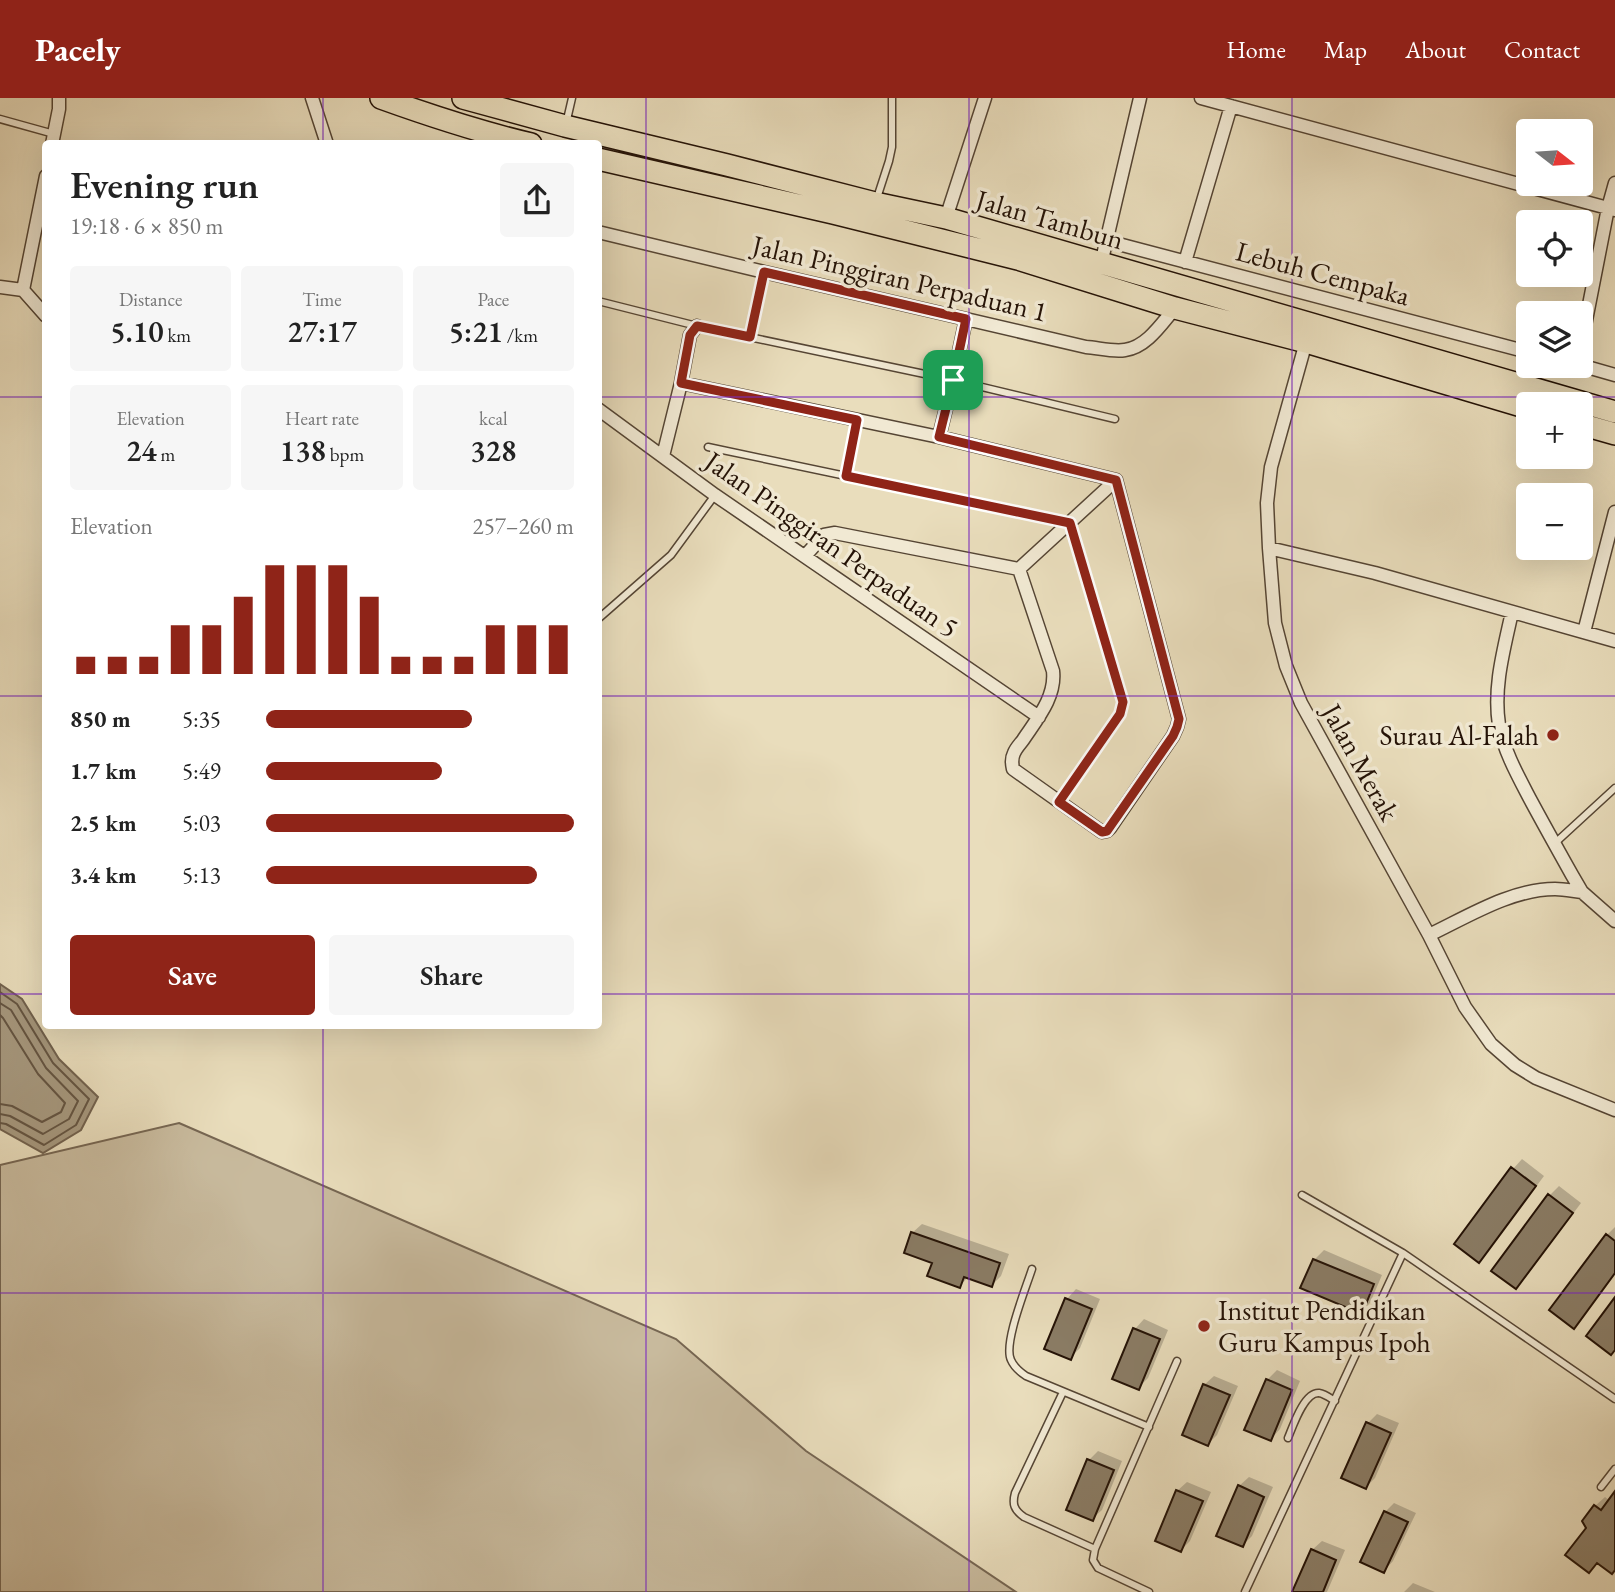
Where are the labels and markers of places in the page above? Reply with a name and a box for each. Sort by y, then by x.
pin [923,350,983,410]
place label: Surau Al-Falah [1380,717,1539,753]
marker: Surau Al-Falah [1545,727,1561,743]
place label: Institut Pendidikan Guru Kampus Ipoh [1218,1292,1431,1360]
marker: Institut Pendidikan Guru Kampus Ipoh [1196,1318,1212,1334]

